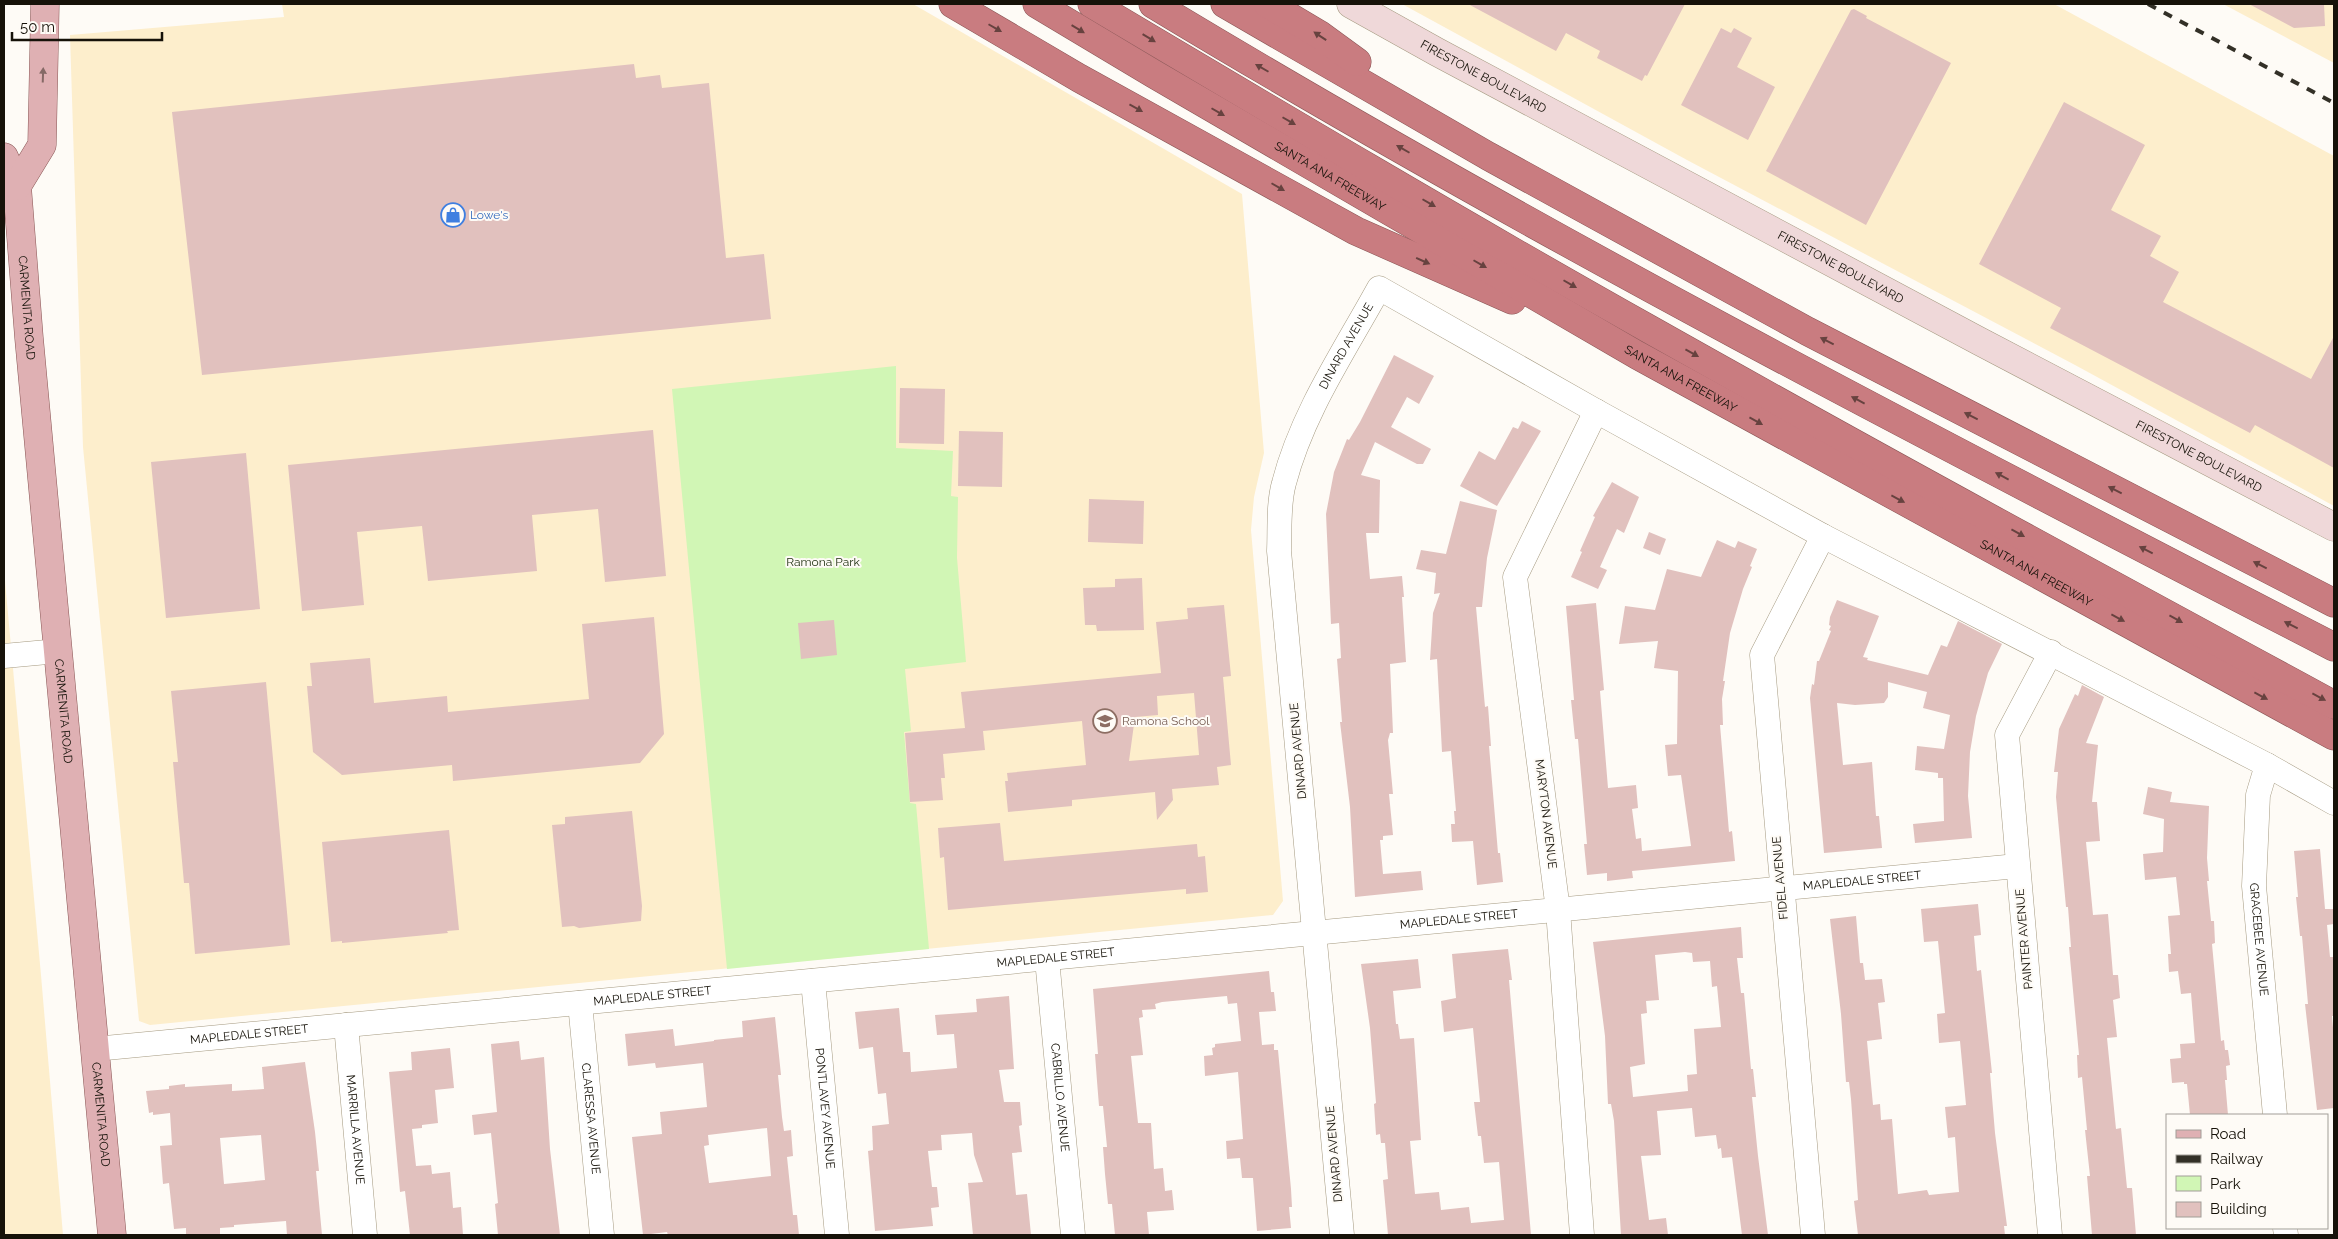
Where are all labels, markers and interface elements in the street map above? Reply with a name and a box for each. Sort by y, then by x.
scale bar [12,10,162,42]
text: 50 m [20,18,55,36]
one-way arrow [988,24,1001,33]
one-way arrow [1072,24,1085,33]
one-way arrow [1314,31,1327,41]
one-way arrow [1143,33,1156,42]
street label: FIRESTONE BOULEVARD [1418,37,1549,116]
one-way arrow [1255,64,1269,73]
one-way arrow [39,66,47,82]
one-way arrow [1129,104,1143,113]
one-way arrow [1212,107,1225,116]
one-way arrow [1281,117,1296,125]
street label: SANTA ANA FREEWAY [1272,139,1388,214]
one-way arrow [1396,145,1409,154]
one-way arrow [1271,183,1286,191]
one-way arrow [1423,198,1436,207]
shop icon: Lowe's [440,202,466,228]
place label: Lowe's [470,208,508,222]
street label: FIRESTONE BOULEVARD [1775,228,1906,307]
street label: CARMENITA ROAD [16,255,38,361]
one-way arrow [1416,257,1430,265]
one-way arrow [1473,259,1486,268]
one-way arrow [1563,280,1577,288]
street label: DINARD AVENUE [1316,301,1376,392]
one-way arrow [1819,337,1834,345]
street label: SANTA ANA FREEWAY [1622,342,1740,415]
one-way arrow [1685,348,1699,357]
one-way arrow [1851,396,1866,404]
one-way arrow [1964,412,1978,420]
one-way arrow [1749,417,1762,426]
street label: FIRESTONE BOULEVARD [2133,417,2265,495]
one-way arrow [1995,472,2008,481]
one-way arrow [2108,486,2123,494]
one-way arrow [1891,495,1906,503]
one-way arrow [2011,529,2025,537]
street label: SANTA ANA FREEWAY [1977,537,2095,610]
one-way arrow [2139,546,2154,554]
park label: Ramona Park [786,555,860,569]
one-way arrow [2253,561,2267,569]
one-way arrow [2111,614,2125,622]
one-way arrow [2169,615,2183,623]
one-way arrow [2284,621,2298,629]
street label: CARMENITA ROAD [52,658,75,764]
one-way arrow [2254,692,2268,700]
one-way arrow [2312,692,2325,701]
street label: DINARD AVENUE [1287,702,1309,800]
school or university icon: Ramona School [1092,708,1118,734]
place label: Ramona School [1122,714,1210,728]
street label: MARYTON AVENUE [1532,758,1560,870]
street label: FIDEL AVENUE [1769,836,1791,920]
street label: MAPLEDALE STREET [1802,868,1922,893]
street label: GRACEBEE AVENUE [2247,882,2271,997]
street label: PAINTER AVENUE [2013,888,2035,990]
street label: MAPLEDALE STREET [1399,906,1519,932]
street label: MAPLEDALE STREET [996,945,1116,970]
street label: MAPLEDALE STREET [593,983,713,1009]
street label: MAPLEDALE STREET [190,1022,310,1047]
street label: CABRILLO AVENUE [1048,1042,1072,1152]
street label: PONTLAVEY AVENUE [812,1047,838,1170]
street label: CARMENITA ROAD [89,1062,113,1168]
street label: CLARESSA AVENUE [579,1062,603,1175]
street label: MARRILLA AVENUE [344,1074,367,1185]
street label: DINARD AVENUE [1323,1105,1345,1203]
legend [2166,1114,2328,1229]
text: Road [2210,1125,2246,1143]
text: Railway [2210,1150,2263,1168]
text: Park [2210,1175,2241,1193]
text: Building [2210,1200,2267,1218]

